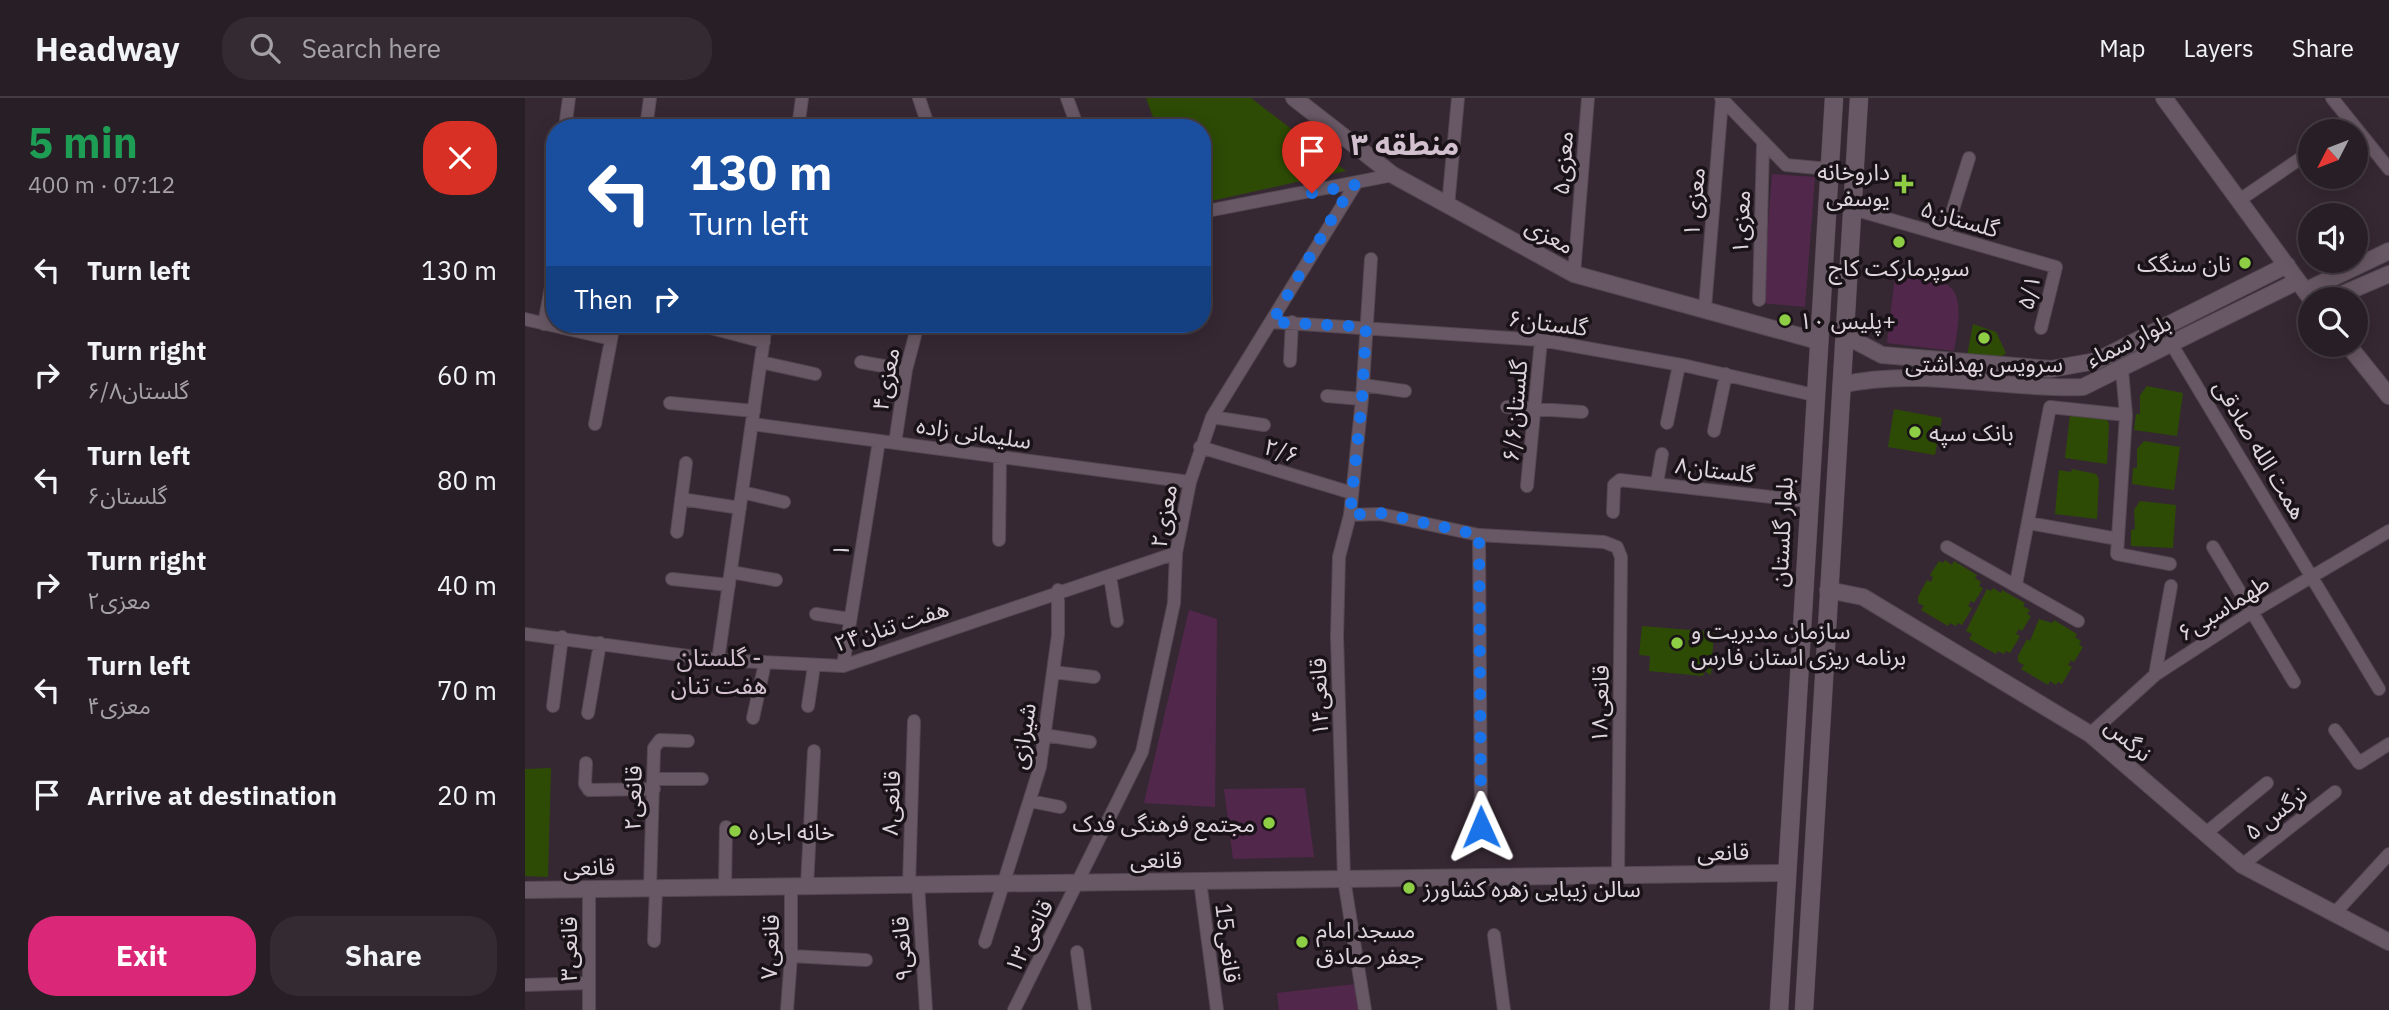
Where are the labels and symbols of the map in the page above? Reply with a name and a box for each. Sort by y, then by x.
north arrow [2298,119,2368,189]
pin [1282,121,1342,193]
district label: منطقه ۳ [1351,124,1459,163]
street label: ۵معزی [1545,130,1579,196]
place label: داروخانه یوسفی [1817,156,1890,212]
street label: معزی ۱ [1675,166,1711,238]
marker: داروخانه یوسفی [1896,176,1912,192]
street label: ۱معزی [1724,190,1756,254]
street label: گلستان۵ [1917,193,2003,244]
street label: معزی [1521,210,1579,260]
marker: سوپرمارکت کاج [1891,234,1907,250]
place label: نان سنگک [2137,248,2231,278]
place label: سوپرمارکت کاج [1828,252,1970,285]
marker: نان سنگک [2237,255,2253,271]
street label: ۵/۱ [2009,271,2047,313]
street label: گلستان۶ [1506,302,1590,342]
place label: پلیس ۱۰+ [1799,305,1896,336]
street label: بلوار سماء [2081,307,2175,373]
marker: پلیس ۱۰+ [1777,312,1793,328]
marker: سرویس بهداشتی [1976,330,1992,346]
street label: ۴معزی [864,345,906,413]
place label: سرویس بهداشتی [1905,348,2063,378]
street label: ۶/۶گلستان [1495,358,1533,463]
street label: همت الله صادقی [2208,374,2314,524]
street label: سلیمانی زاده [915,409,1033,455]
place label: بانک سپه [1929,417,2014,448]
marker: بانک سپه [1907,424,1923,440]
street label: ۲/۶ [1261,431,1303,469]
street label: گلستان۸ [1673,449,1757,489]
street label: بلوار گلستان [1763,476,1799,588]
street label: ۲معزی [1143,482,1183,550]
street label: ۱ [824,541,856,559]
street label: ۶طهماسبی [2171,567,2275,647]
street label: هفت تنان۲۴ [830,592,952,658]
place label: سازمان مدیریت و برنامه ریزی استان فارس [1691,615,1906,671]
marker: سازمان مدیریت و برنامه ریزی استان فارس [1669,635,1685,651]
district label: گلستان - هفت تنان [671,641,767,701]
street label: ۱۴قانعی [1302,657,1334,737]
street label: ۱۸قانعی [1583,665,1615,743]
street label: شیرازی [1002,701,1042,771]
street label: نرگس [2099,710,2159,768]
street label: ۲قانعی [616,765,648,831]
street label: ۸قانعی [874,770,906,836]
street label: ۵ نرگس [2238,778,2312,846]
position arrow [1444,790,1518,864]
place label: مجتمع فرهنگی فدک [1072,808,1255,841]
marker: مجتمع فرهنگی فدک [1261,815,1277,831]
place label: خانه اجاره [749,816,835,846]
marker: خانه اجاره [727,823,743,839]
street label: قانعی [1697,836,1749,866]
street label: قانعی [1130,844,1182,874]
street label: قانعی [563,851,615,881]
place label: سالن زیبایی زهره کشاورز [1422,873,1641,903]
marker: سالن زیبایی زهره کشاورز [1401,880,1417,896]
street label: ۱۳قانعی [997,894,1059,978]
street label: 15قانعی [1209,902,1249,984]
street label: ۷قانعی [753,914,785,980]
place label: مسجد امام جعفر صادق [1316,914,1424,970]
street label: ۹قانعی [884,915,918,983]
street label: ۳قانعی [553,916,583,982]
marker: مسجد امام جعفر صادق [1294,934,1310,950]

